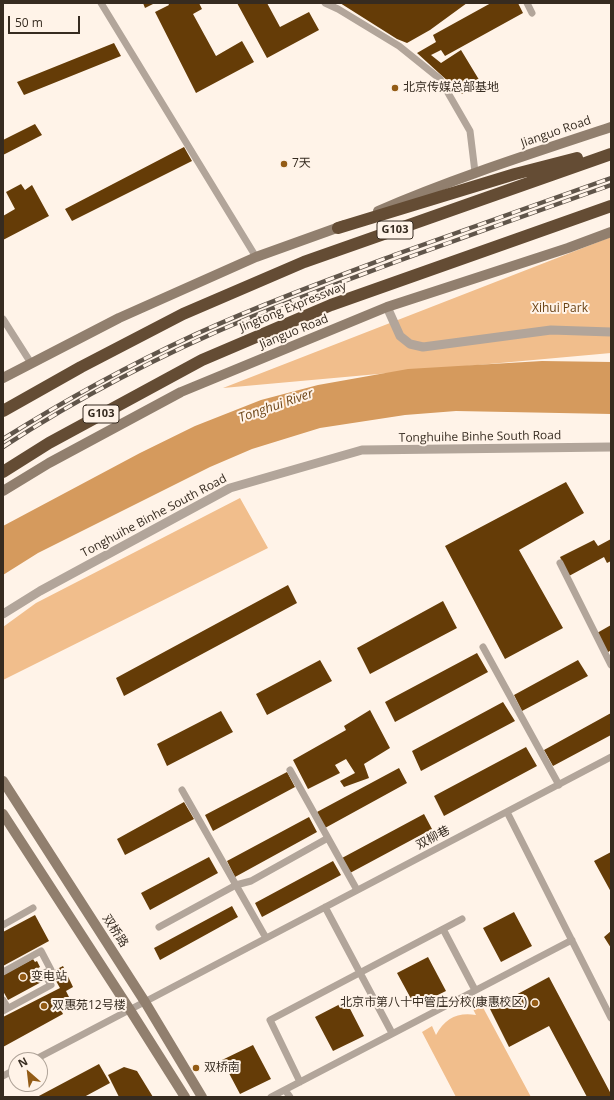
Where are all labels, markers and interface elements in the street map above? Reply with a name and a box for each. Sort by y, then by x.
scale bar [10,8,82,34]
text: 50 m [15,14,43,31]
place label: 北京传媒总部基地 [403,81,499,95]
marker: 北京传媒总部基地 [390,83,400,93]
street label: Jianguo Road [519,113,593,151]
place label: 7天 [292,157,311,171]
marker: 7天 [279,159,289,169]
road number: G103 [377,221,413,239]
street label: Jingtong Expressway [237,279,349,335]
park label: Xihui Park [532,302,588,316]
street label: Jianguo Road [257,312,331,352]
water label: Tonghui River [237,386,315,426]
road number: G103 [83,405,119,423]
street label: Tonghuihe Binhe South Road [399,428,561,446]
street label: Tonghuihe Binhe South Road [79,471,229,561]
street label: 双柳巷 [414,823,452,853]
street label: 双桥路 [99,912,131,950]
place label: 变电站 [31,970,67,984]
marker: 变电站 [18,972,28,982]
place label: 北京市第八十中管庄分校(康惠校区) [340,996,527,1010]
marker: 北京市第八十中管庄分校(康惠校区) [530,998,540,1008]
place label: 双惠苑12号楼 [52,999,126,1013]
marker: 双惠苑12号楼 [39,1001,49,1011]
north arrow [8,1052,48,1092]
text: N [15,1053,30,1071]
place label: 双桥南 [204,1061,240,1075]
marker: 双桥南 [191,1063,201,1073]

